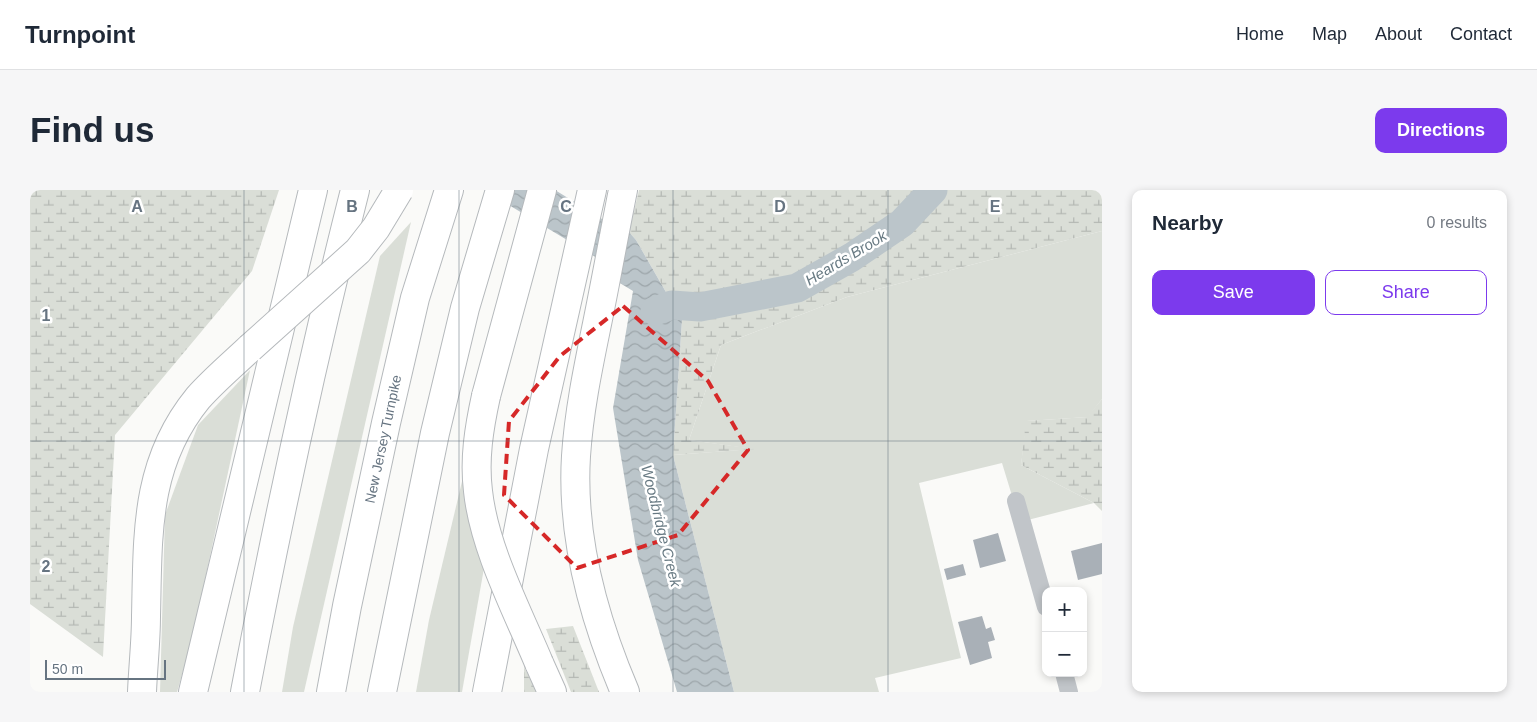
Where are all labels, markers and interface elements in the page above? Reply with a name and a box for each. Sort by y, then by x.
text: Turnpoint [25,21,135,48]
text: Home [1236,24,1284,44]
text: Map [1312,24,1347,44]
text: About [1375,24,1422,44]
text: Contact [1450,24,1512,44]
button: Directions [1375,108,1507,153]
text: Find us [30,110,154,149]
text: A [131,198,143,215]
text: B [346,198,358,215]
text: C [560,198,572,215]
text: D [774,198,786,215]
text: E [990,198,1001,215]
text: Nearby [1152,211,1223,234]
text: 0 results [1427,214,1487,231]
water label: Heards Brook [802,226,891,288]
button: Save [1152,270,1315,315]
button: Share [1325,270,1487,315]
text: 1 [42,307,51,324]
street label: New Jersey Turnpike [362,373,404,505]
water label: Woodbridge Creek [638,463,685,590]
text: 2 [42,558,51,575]
map controls [1042,587,1087,677]
button: + [1042,587,1087,632]
button: − [1042,632,1087,677]
scale bar [45,657,166,680]
text: 50 m [52,661,83,677]

